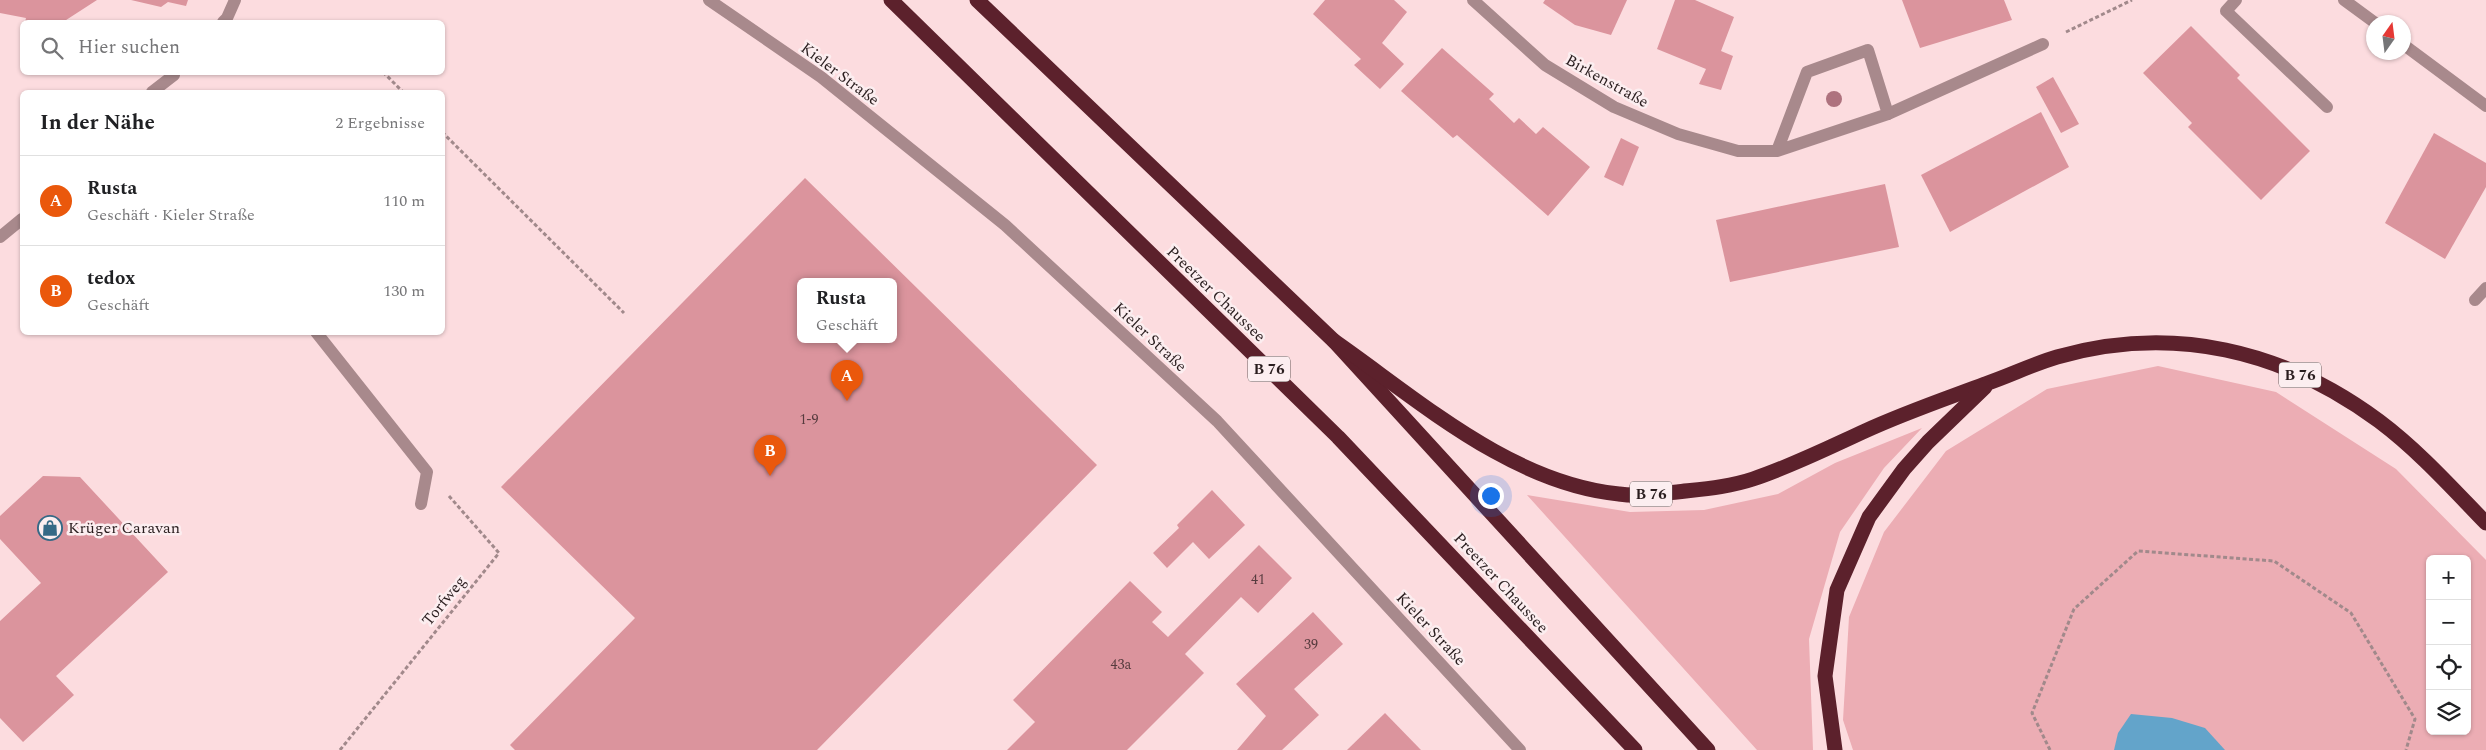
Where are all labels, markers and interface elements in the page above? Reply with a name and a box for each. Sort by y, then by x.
north arrow [2366,15,2411,60]
search box [20,20,445,75]
text: Hier suchen [78,33,180,62]
icon: search [38,34,66,62]
street label: Kieler Straße [796,36,884,112]
street label: Birkenstraße [1561,48,1653,114]
text: In der Nähe [40,107,155,139]
text: 2 Ergebnisse [335,111,425,135]
text: Rusta [87,174,137,203]
text: A [50,189,62,213]
text: 110 m [383,189,425,213]
text: Geschäft · Kieler Straße [87,203,255,227]
street label: Preetzer Chaussee [1161,240,1271,348]
text: tedox [87,264,135,293]
popup [797,278,897,343]
text: B [50,279,62,303]
text: 130 m [383,279,425,303]
text: Rusta [816,284,866,313]
text: Geschäft [87,293,150,317]
street label: Kieler Straße [1108,296,1192,378]
text: Geschäft [816,313,878,337]
road number: B 76 [1248,356,1290,382]
pin: A [831,360,863,401]
road number: B 76 [2279,362,2321,388]
house number: 1-9 [799,409,819,430]
pin: B [754,435,786,476]
road number: B 76 [1630,482,1672,506]
your location [1478,483,1504,509]
shop icon: Krüger Caravan [37,515,63,541]
place label: Krüger Caravan [68,516,180,540]
street label: Preetzer Chaussee [1448,527,1554,639]
map controls [2426,555,2471,735]
button: + [2426,555,2471,600]
house number: 41 [1251,569,1265,590]
street label: Torfweg [416,570,472,632]
street label: Kieler Straße [1390,587,1472,671]
button: − [2426,600,2471,645]
house number: 39 [1304,634,1318,655]
button: locate [2426,645,2471,690]
house number: 43a [1111,654,1132,675]
button: layers [2426,690,2471,735]

